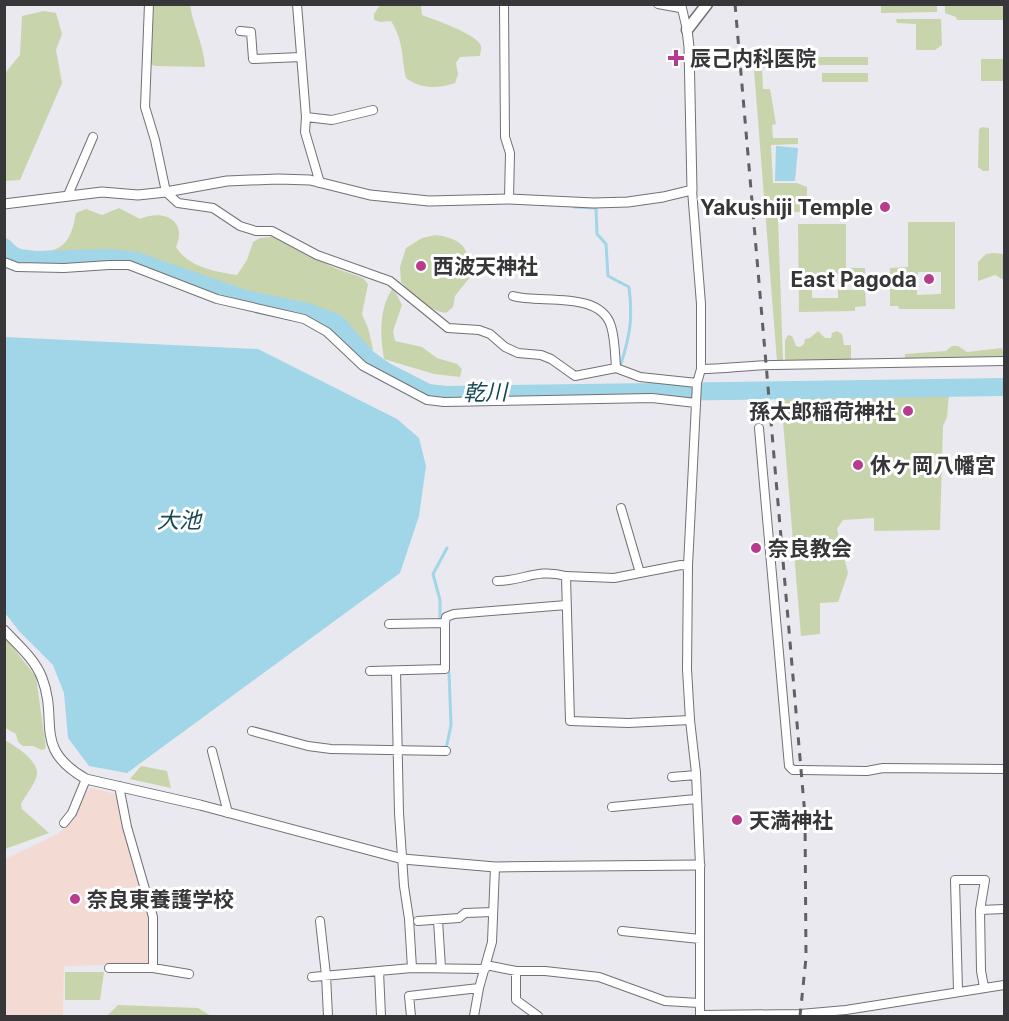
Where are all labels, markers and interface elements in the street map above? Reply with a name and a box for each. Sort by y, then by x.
place label: 辰己内科医院 [690,46,816,71]
marker: 辰己内科医院 [667,49,685,67]
place label: Yakushiji Temple [700,195,873,220]
marker: Yakushiji Temple [878,200,892,214]
place label: 西波天神社 [433,254,538,279]
marker: 西波天神社 [414,259,428,273]
place label: East Pagoda [791,267,917,292]
marker: East Pagoda [922,272,936,286]
water label: 乾川 [463,379,509,405]
place label: 孫太郎稲荷神社 [749,399,896,424]
marker: 孫太郎稲荷神社 [901,404,915,418]
place label: 休ヶ岡八幡宮 [870,453,996,478]
marker: 休ヶ岡八幡宮 [851,458,865,472]
water label: 大池 [157,507,203,533]
place label: 奈良教会 [768,536,852,561]
marker: 奈良教会 [749,541,763,555]
place label: 天満神社 [749,808,833,833]
marker: 天満神社 [730,813,744,827]
place label: 奈良東養護学校 [87,887,234,912]
marker: 奈良東養護学校 [68,892,82,906]

